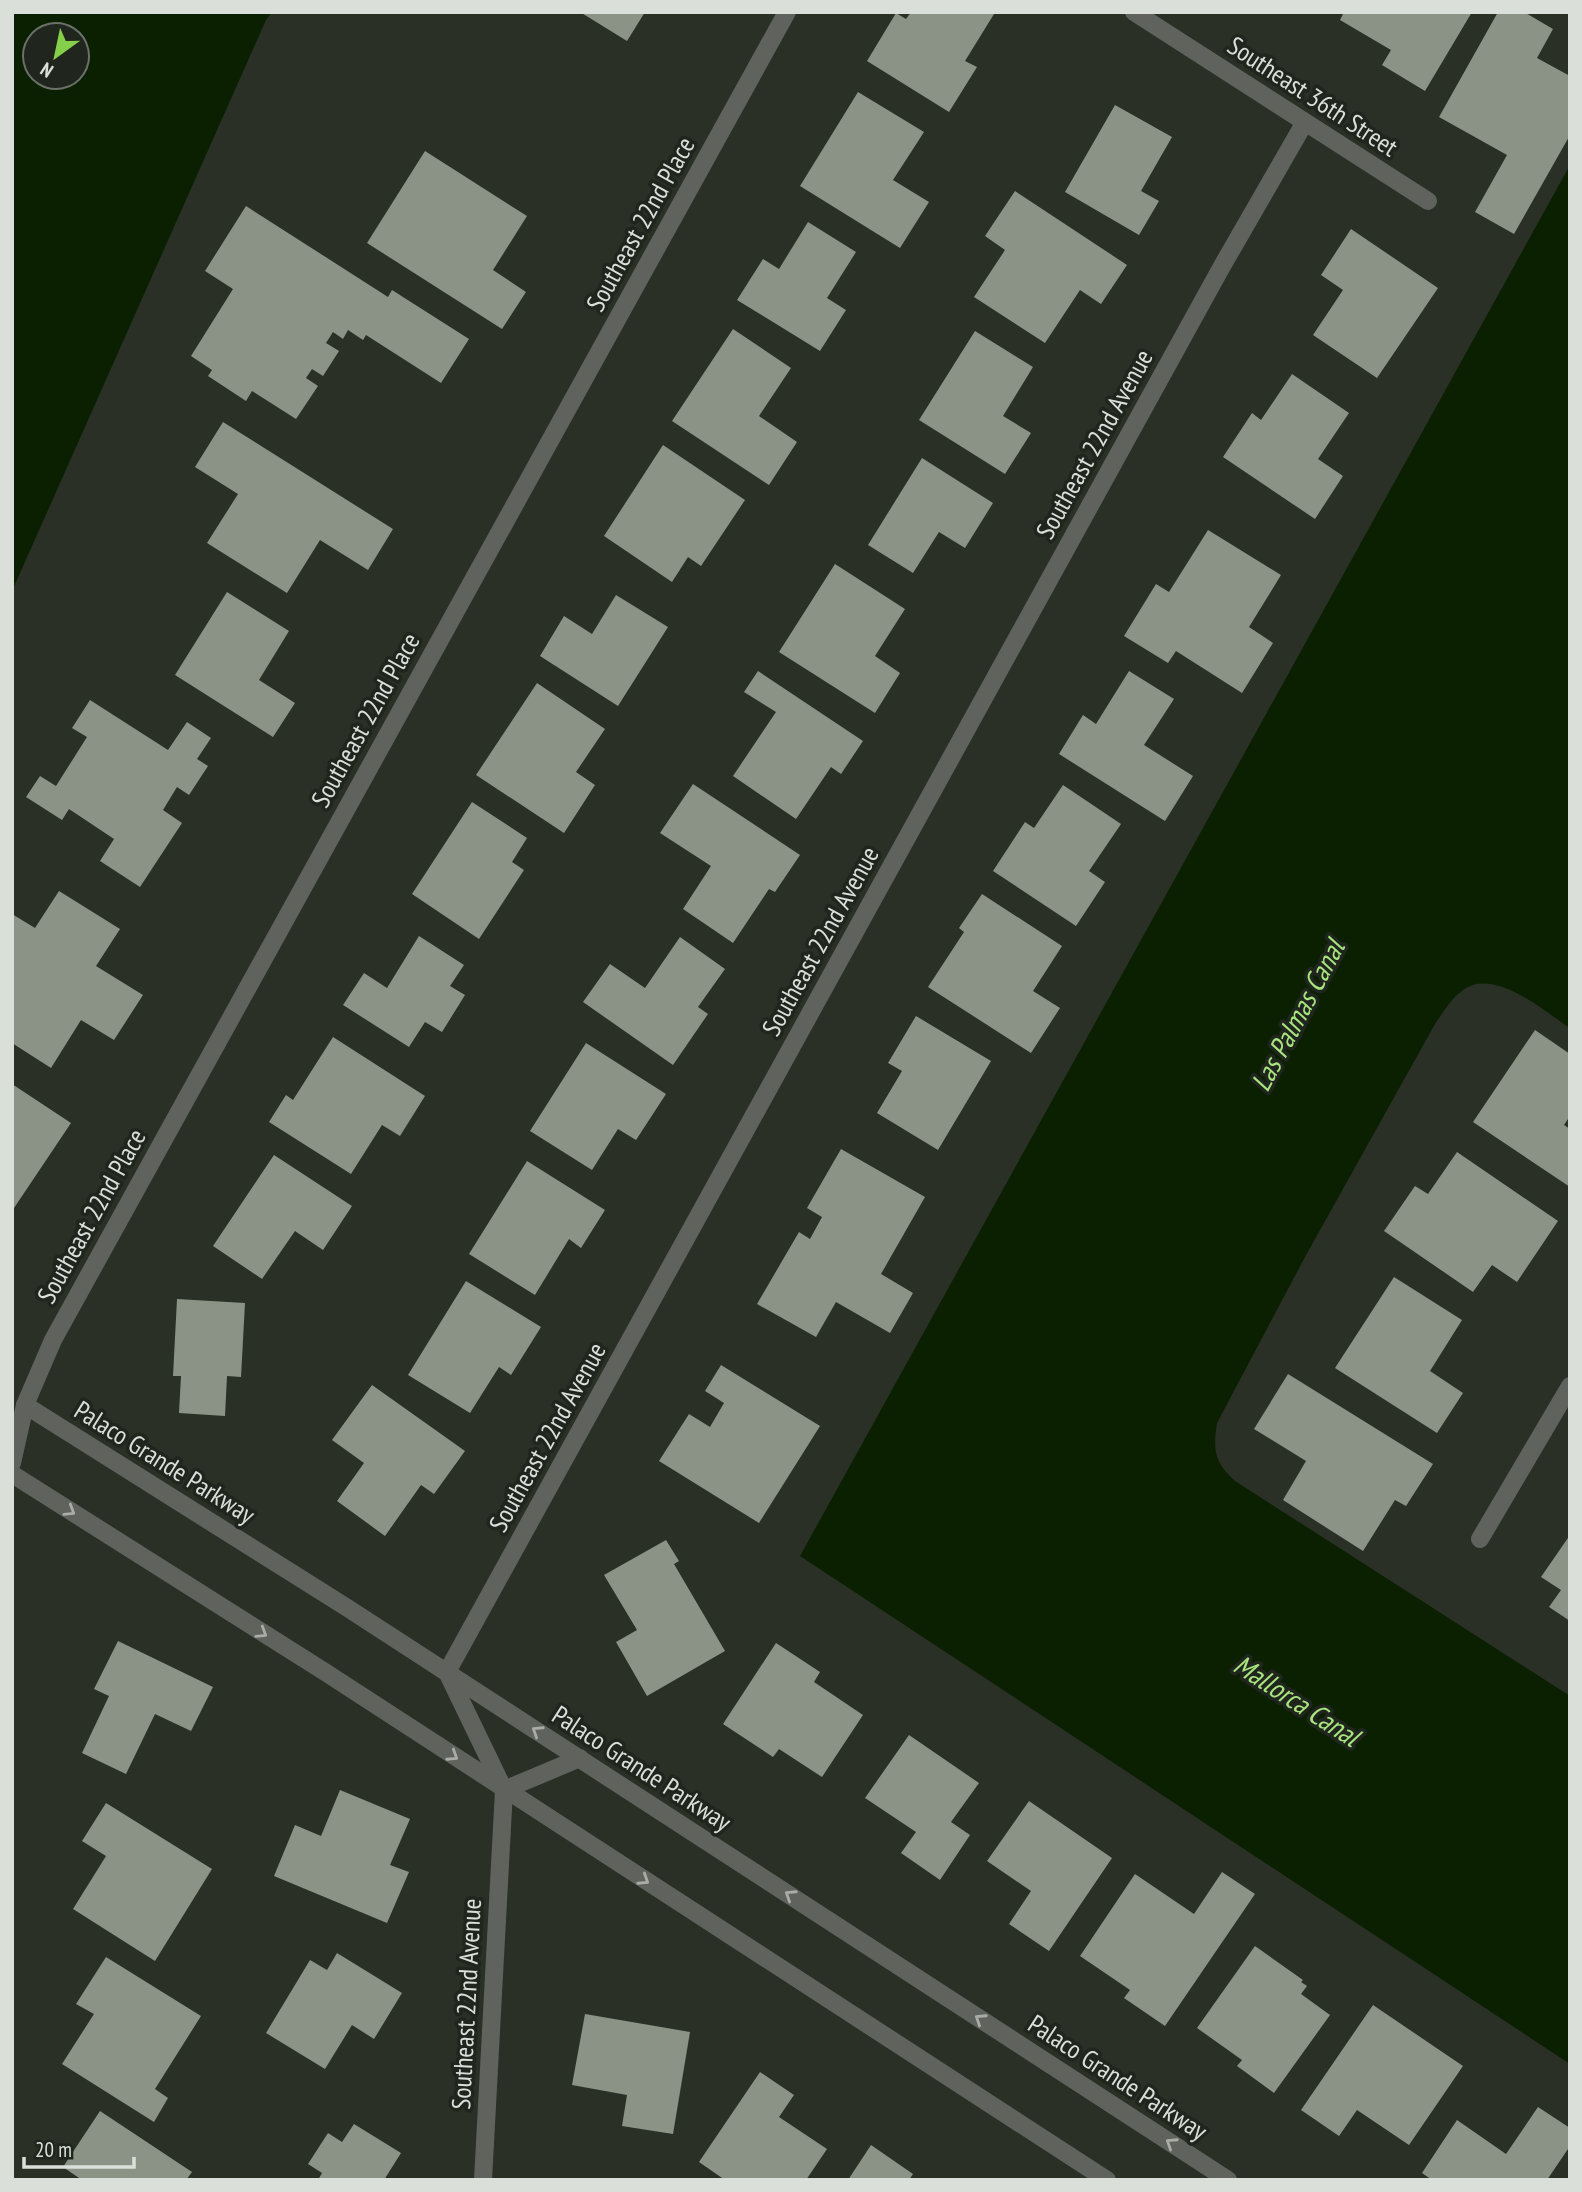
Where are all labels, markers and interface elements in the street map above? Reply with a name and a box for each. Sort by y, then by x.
north arrow [21,21,91,91]
street label: Southeast 36th Street [1222,29,1404,163]
text: N [36,57,58,83]
street label: Southeast 22nd Place [579,131,701,317]
street label: Southeast 22nd Avenue [1028,344,1160,544]
street label: Southeast 22nd Place [304,627,426,813]
street label: Southeast 22nd Avenue [754,841,886,1041]
water label: Las Palmas Canal [1242,931,1353,1097]
street label: Southeast 22nd Place [30,1123,152,1309]
street label: Southeast 22nd Avenue [481,1337,613,1537]
street label: Palaco Grande Parkway [69,1393,262,1531]
one-way arrow [62,1502,75,1515]
one-way arrow [254,1624,267,1637]
water label: Mallorca Canal [1227,1646,1369,1756]
street label: Palaco Grande Parkway [546,1698,738,1838]
one-way arrow [532,1726,545,1739]
one-way arrow [445,1748,458,1761]
one-way arrow [636,1871,649,1884]
one-way arrow [784,1890,797,1903]
street label: Southeast 22nd Avenue [444,1898,488,2110]
street label: Palaco Grande Parkway [1022,2007,1214,2147]
one-way arrow [975,2014,988,2027]
scale bar [24,2126,135,2170]
text: 20 m [35,2136,72,2163]
one-way arrow [1166,2138,1179,2151]

